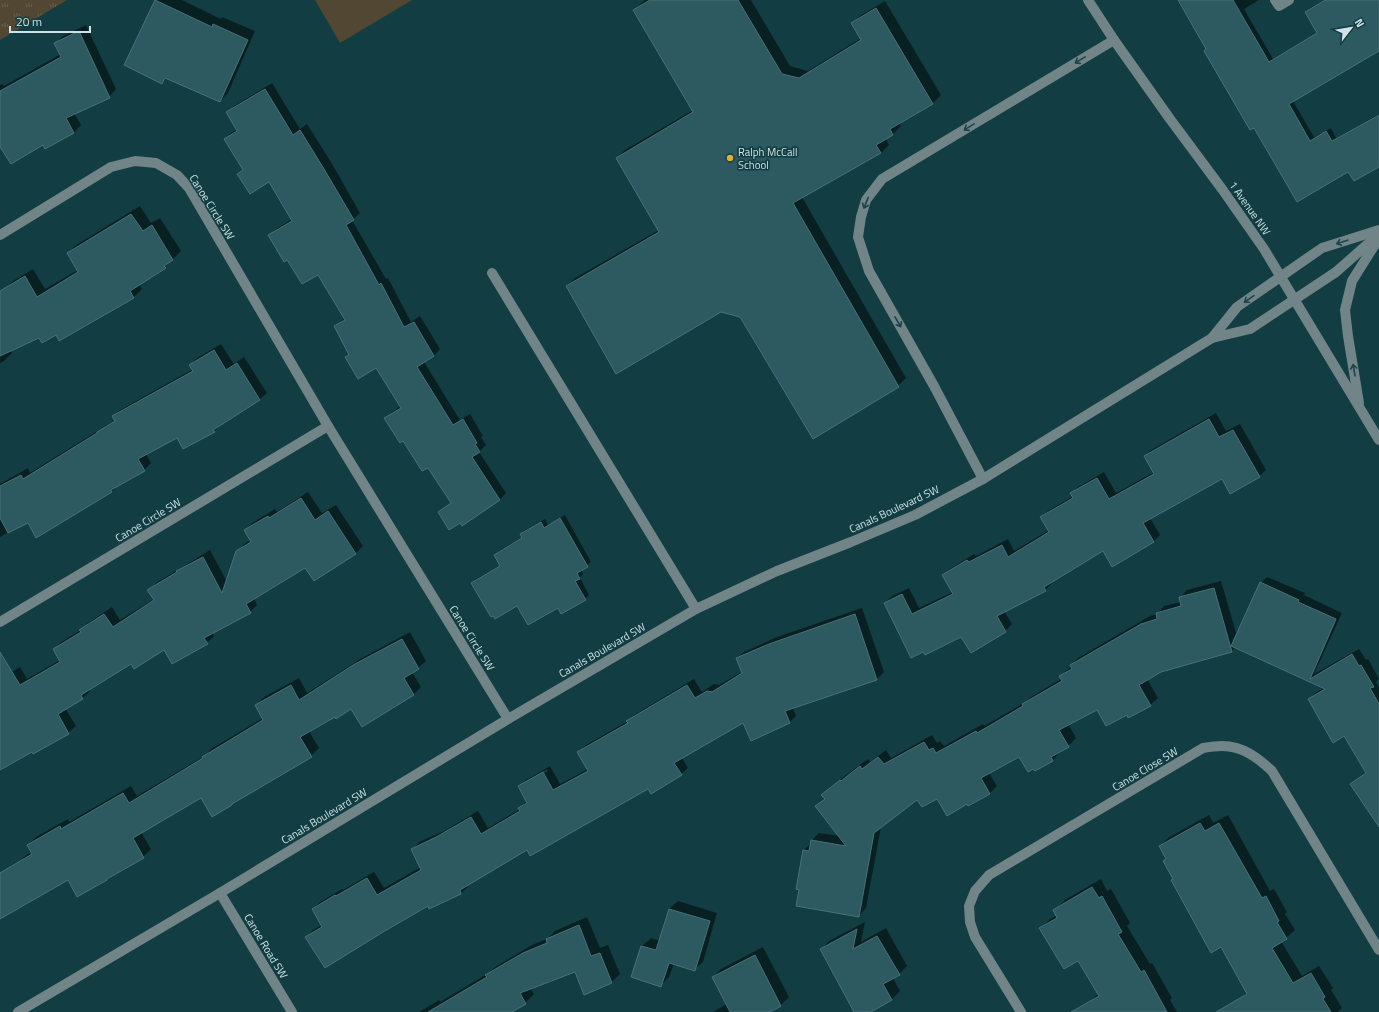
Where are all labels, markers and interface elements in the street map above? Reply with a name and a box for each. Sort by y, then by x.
scale bar [10,8,90,34]
north arrow [1331,8,1371,48]
text: 20 m [16,12,42,31]
text: N [1351,15,1368,30]
one-way arrow [1074,57,1086,65]
one-way arrow [963,124,975,132]
place label: Ralph McCall School [738,144,798,173]
marker: Ralph McCall School [725,153,735,163]
street label: Canoe Circle SW [186,171,239,243]
street label: 1 Avenue NW [1225,178,1275,238]
one-way arrow [862,197,869,209]
one-way arrow [1336,239,1349,246]
one-way arrow [1244,295,1255,303]
one-way arrow [895,316,903,328]
one-way arrow [1350,364,1358,377]
street label: Canals Boulevard SW [846,481,942,537]
street label: Canoe Circle SW [112,494,184,546]
street label: Canoe Circle SW [446,602,499,674]
street label: Canals Boulevard SW [556,619,649,681]
street label: Canoe Close SW [1109,743,1181,795]
street label: Canals Boulevard SW [278,784,370,848]
street label: Canoe Road SW [240,911,292,982]

